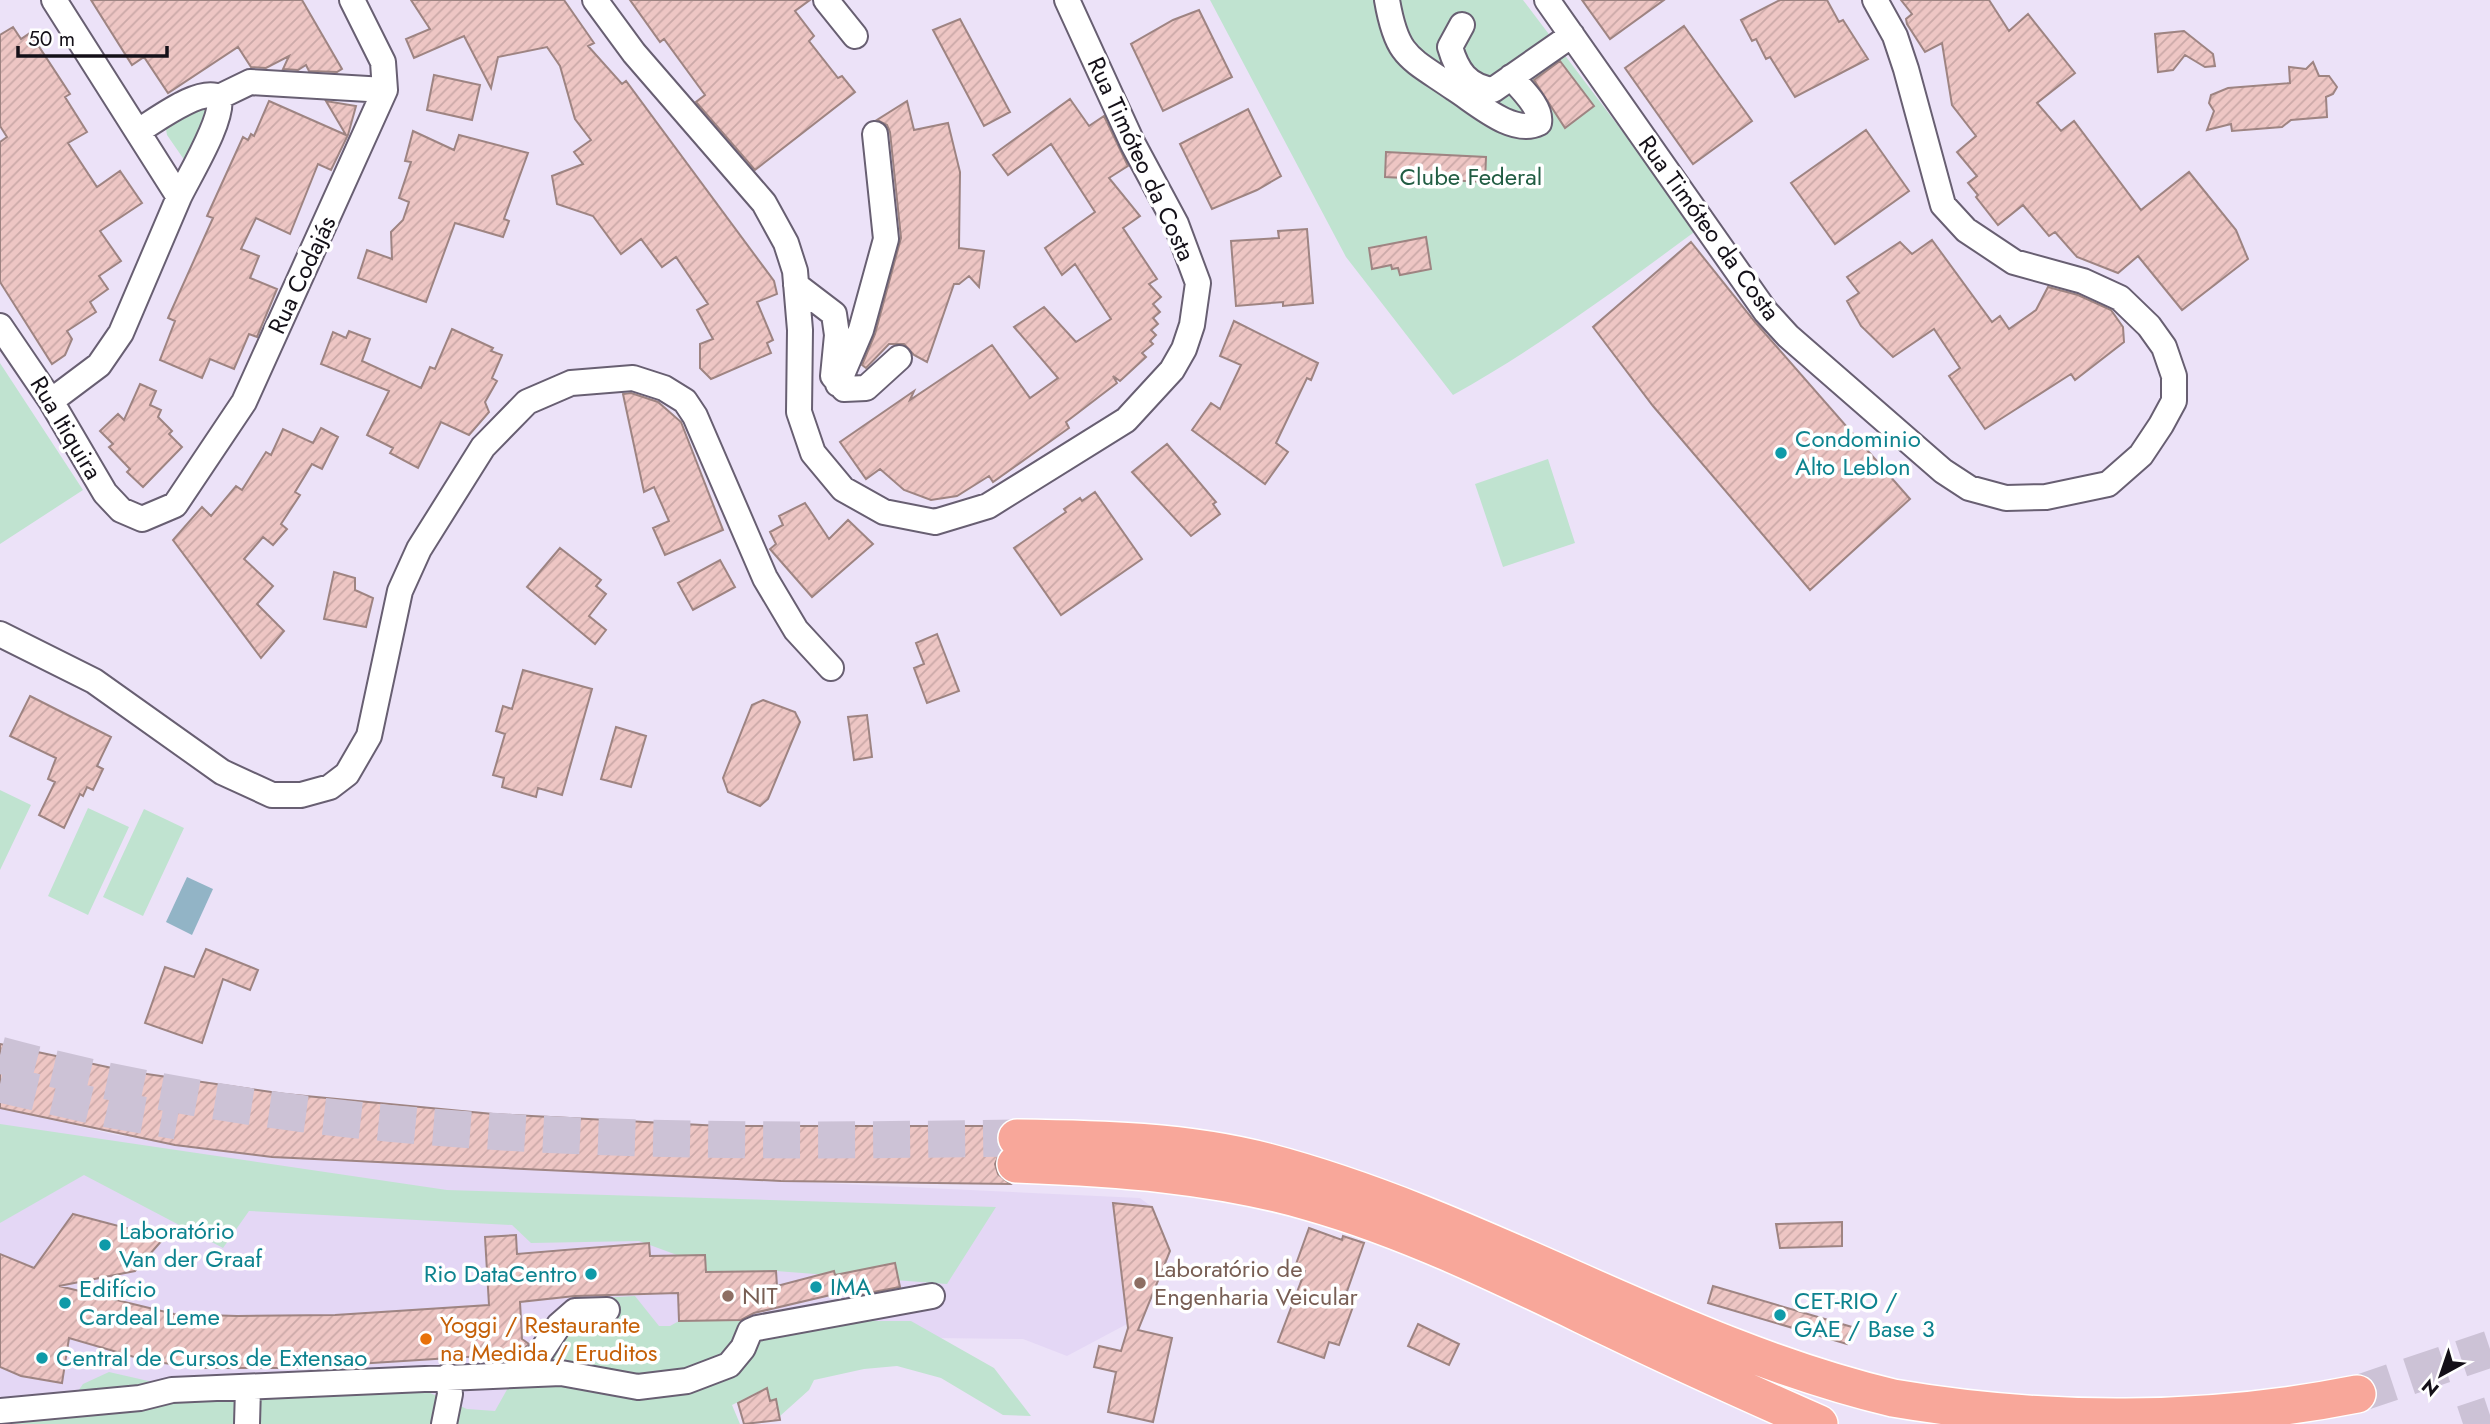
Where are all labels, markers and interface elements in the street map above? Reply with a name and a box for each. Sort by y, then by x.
scale bar [18,14,166,58]
text: 50 m [28,24,75,54]
street label: Rua Timóteo da Costa [1079,51,1204,267]
street label: Rua Timóteo da Costa [1630,128,1789,328]
park label: Clube Federal [1400,159,1542,194]
street label: Rua Codajás [259,210,344,340]
street label: Rua Itiquira [22,369,111,486]
place label: Condominio Alto Leblon [1795,421,1921,484]
marker: Condominio Alto Leblon [1773,445,1789,461]
place label: Laboratório Van der Graaf [119,1213,263,1276]
marker: Laboratório Van der Graaf [97,1237,113,1253]
place label: Laboratório de Engenharia Veicular [1154,1251,1358,1314]
place label: Rio DataCentro [424,1256,577,1291]
marker: Rio DataCentro [583,1266,599,1282]
place label: IMA [830,1269,871,1304]
place label: Edifício Cardeal Leme [79,1271,220,1334]
marker: Laboratório de Engenharia Veicular [1132,1275,1148,1291]
place label: NIT [742,1278,778,1313]
marker: IMA [808,1279,824,1295]
place label: CET-RIO / GAE / Base 3 [1794,1283,1935,1346]
marker: NIT [720,1288,736,1304]
marker: Edifício Cardeal Leme [57,1295,73,1311]
place label: Yoggi / Restaurante na Medida / Eruditos [440,1307,658,1370]
marker: CET-RIO / GAE / Base 3 [1772,1307,1788,1323]
marker: Yoggi / Restaurante na Medida / Eruditos [418,1331,434,1347]
place label: Central de Cursos de Extensao [56,1340,367,1375]
north arrow [2406,1340,2476,1410]
marker: Central de Cursos de Extensao [34,1350,50,1366]
text: N [2416,1372,2445,1403]

